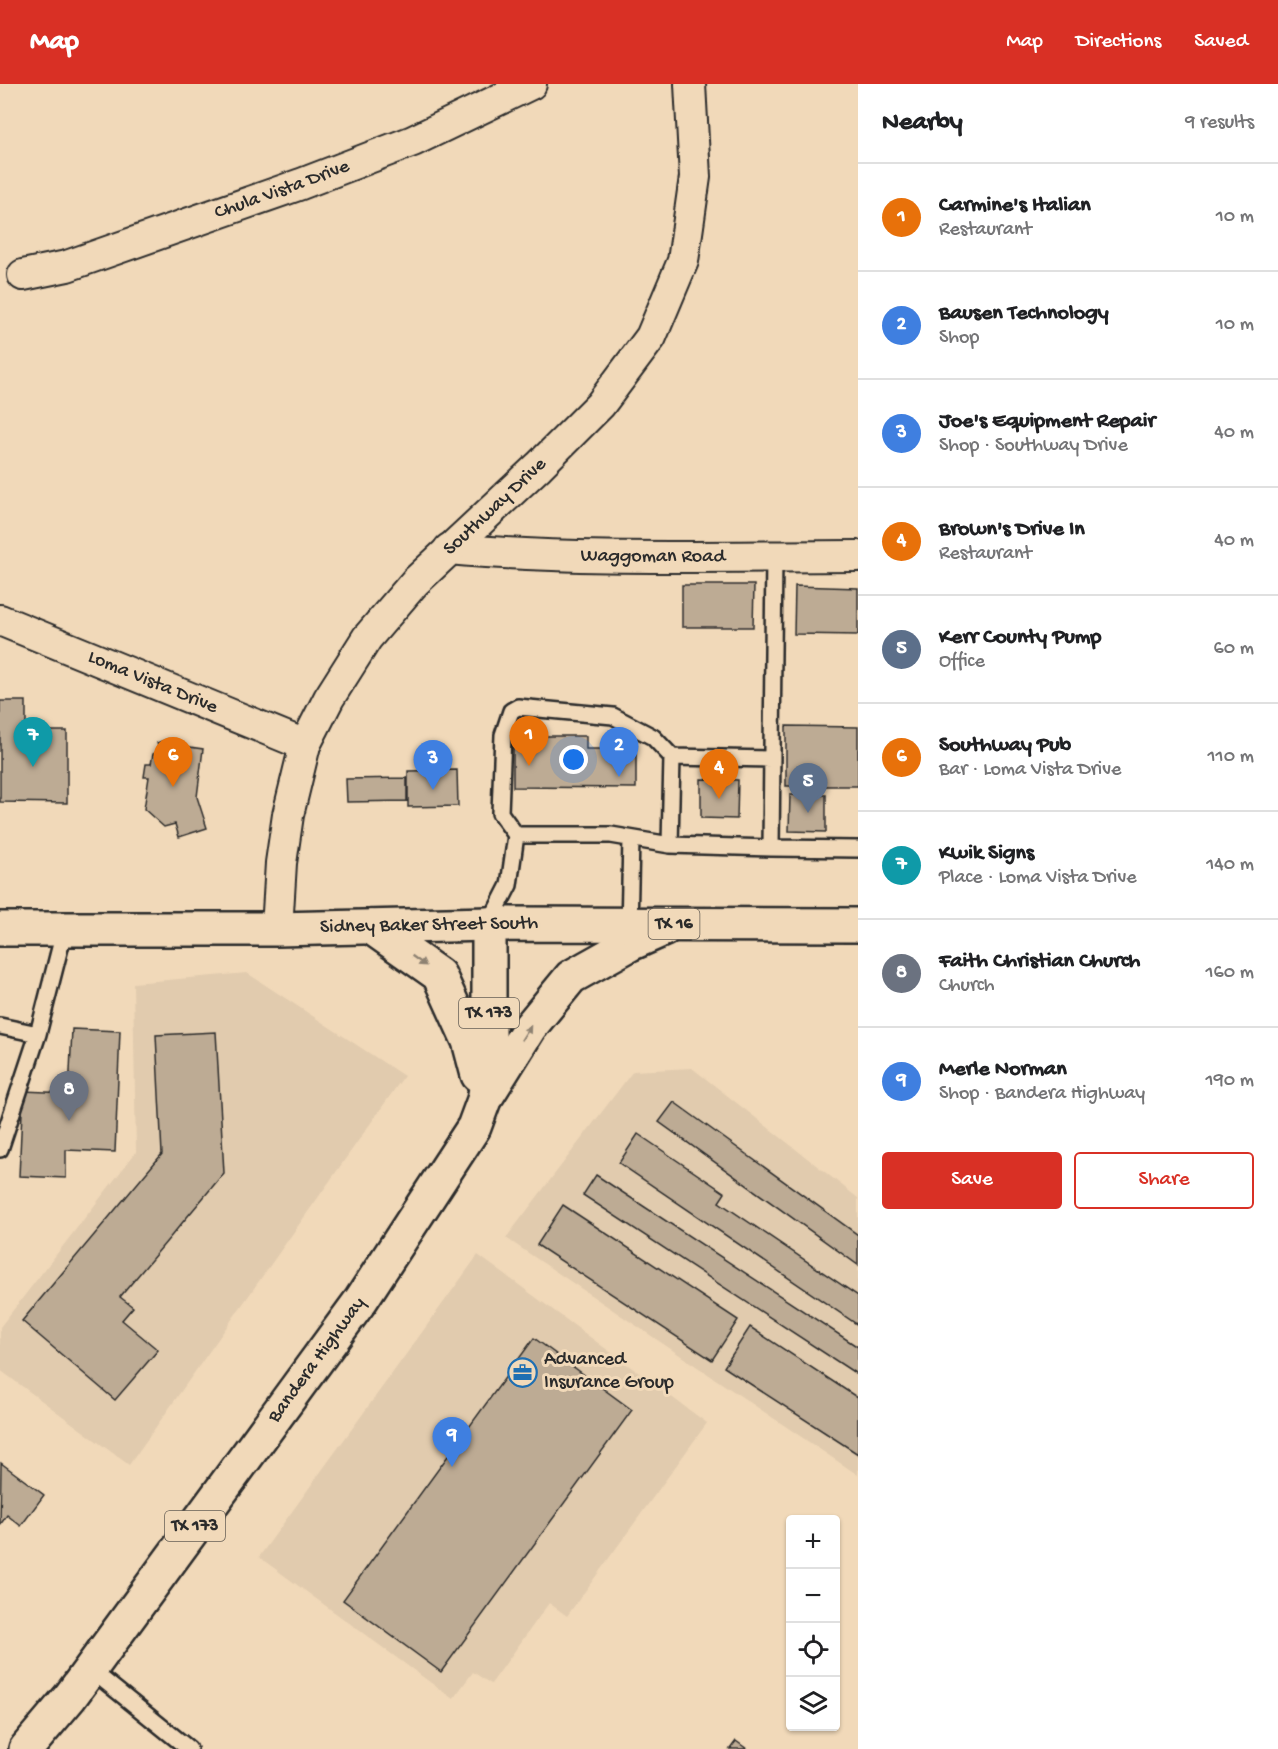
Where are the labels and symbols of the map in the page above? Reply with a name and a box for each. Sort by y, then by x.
street label: Chula Vista Drive [212,155,353,225]
street label: Southway Drive [439,453,552,561]
street label: Waggoman Road [580,545,727,569]
street label: Loma Vista Drive [84,646,222,720]
pin: 1 [510,716,548,766]
pin: 7 [14,718,52,767]
pin: 2 [600,728,638,777]
pin: 6 [154,738,192,787]
pin: 3 [414,740,452,790]
your location [559,745,588,774]
pin: 4 [700,750,738,799]
pin: 5 [788,764,828,813]
road number: TX 16 [648,909,700,939]
street label: Sidney Baker Street South [320,913,539,939]
one-way arrow [410,955,426,967]
road number: TX 173 [459,998,519,1028]
one-way arrow [521,1025,532,1041]
pin: 8 [50,1072,88,1121]
street label: Bandera Highway [263,1292,371,1428]
place label: Advanced Insurance Group [544,1349,674,1395]
office icon: Advanced Insurance Group [507,1356,539,1388]
pin: 9 [432,1418,472,1467]
road number: TX 173 [165,1511,225,1541]

